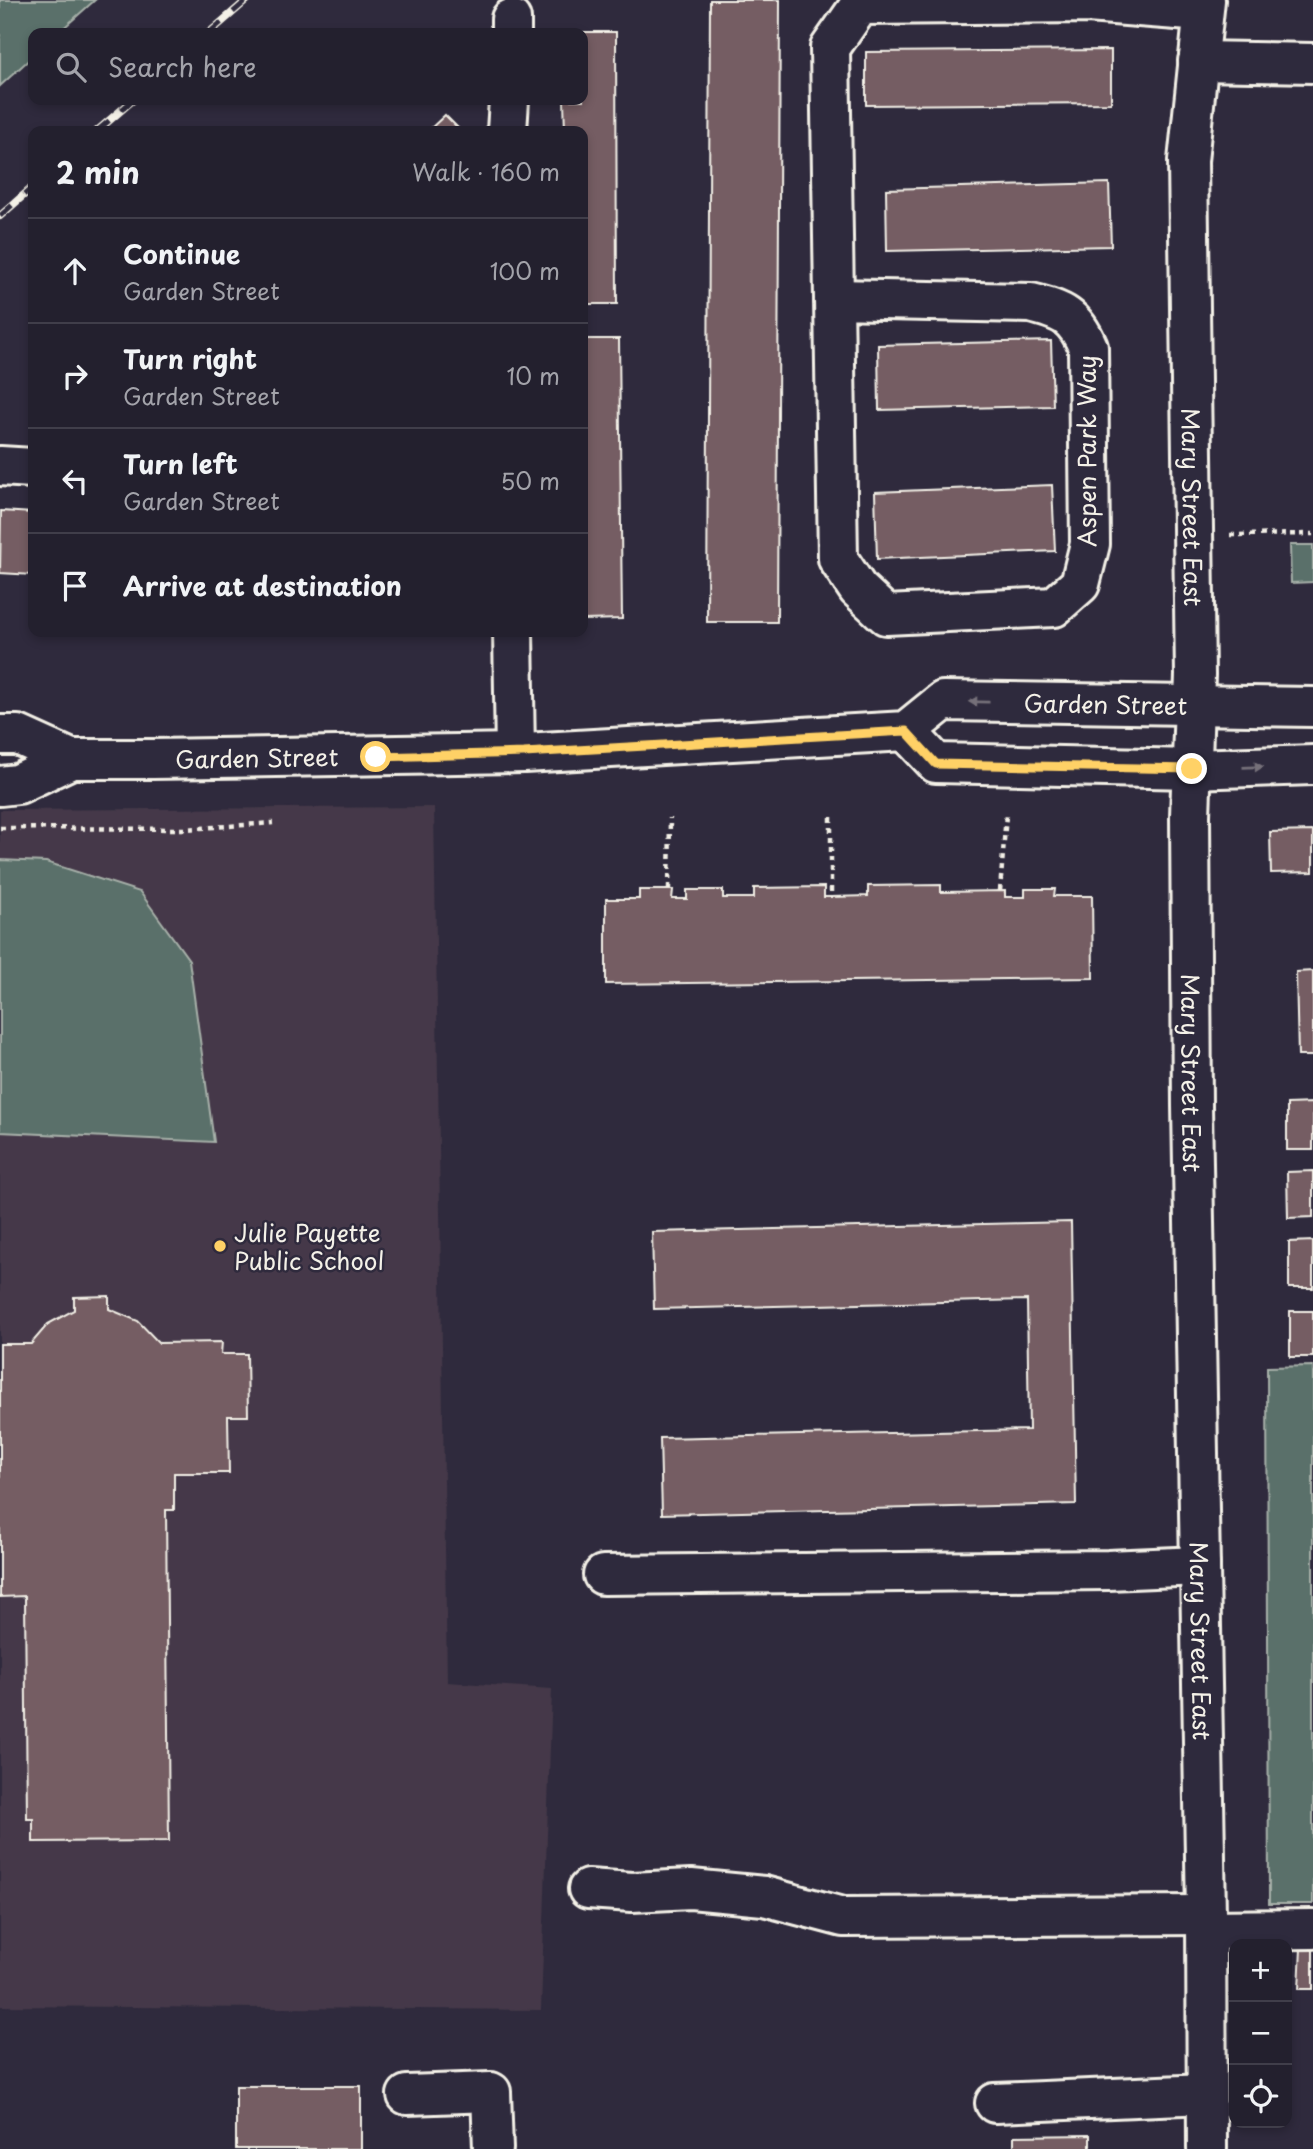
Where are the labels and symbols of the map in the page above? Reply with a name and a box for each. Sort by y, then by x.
street label: Aspen Park Way [1068,355,1104,547]
street label: Mary Street East [1173,408,1212,607]
street label: Garden Street [1023,684,1188,723]
one-way arrow [967,696,989,708]
street label: Garden Street [175,738,339,777]
route start [360,741,391,772]
route end [1176,753,1207,784]
one-way arrow [1242,762,1264,773]
street label: Mary Street East [1173,974,1211,1173]
place label: Julie Payette Public School [234,1214,384,1278]
marker: Julie Payette Public School [212,1238,228,1254]
street label: Mary Street East [1182,1541,1221,1740]

